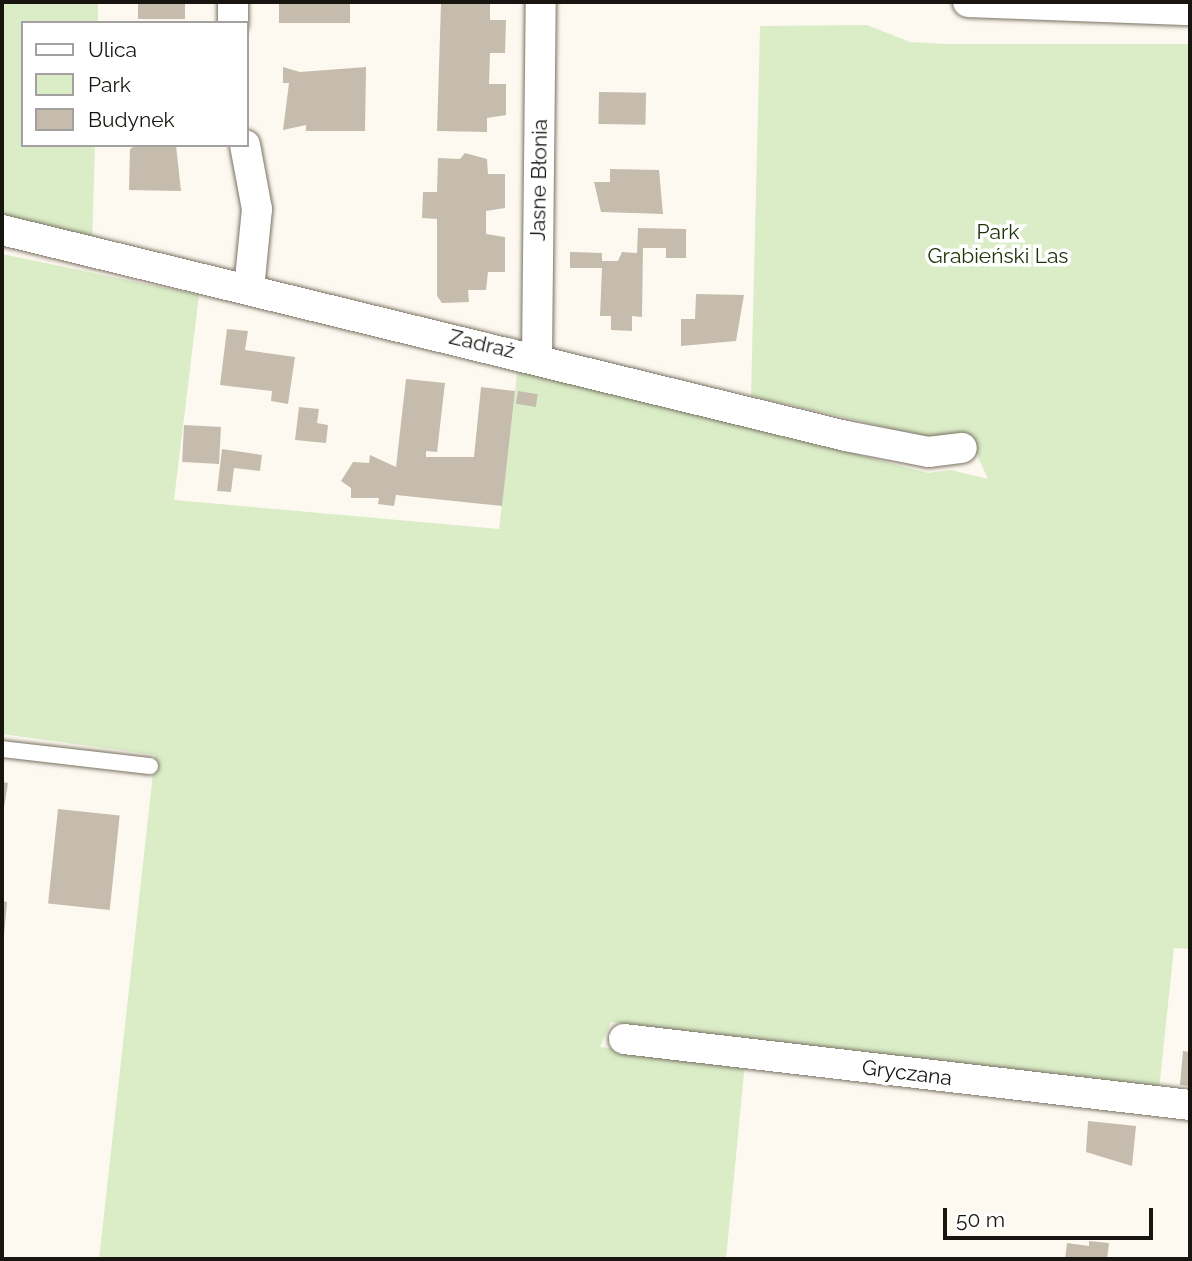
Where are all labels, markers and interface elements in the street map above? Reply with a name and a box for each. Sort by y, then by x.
legend [21,21,248,147]
text: Ulica [88,37,137,62]
text: Park [88,72,131,97]
text: Budynek [88,107,175,132]
street label: Jasne Błonia [525,119,553,241]
park label: Park Grabieński Las [928,219,1068,269]
street label: Zadraż [447,324,517,364]
street label: Gryczana [861,1055,953,1091]
scale bar [947,1194,1157,1238]
text: 50 m [956,1207,1005,1232]

